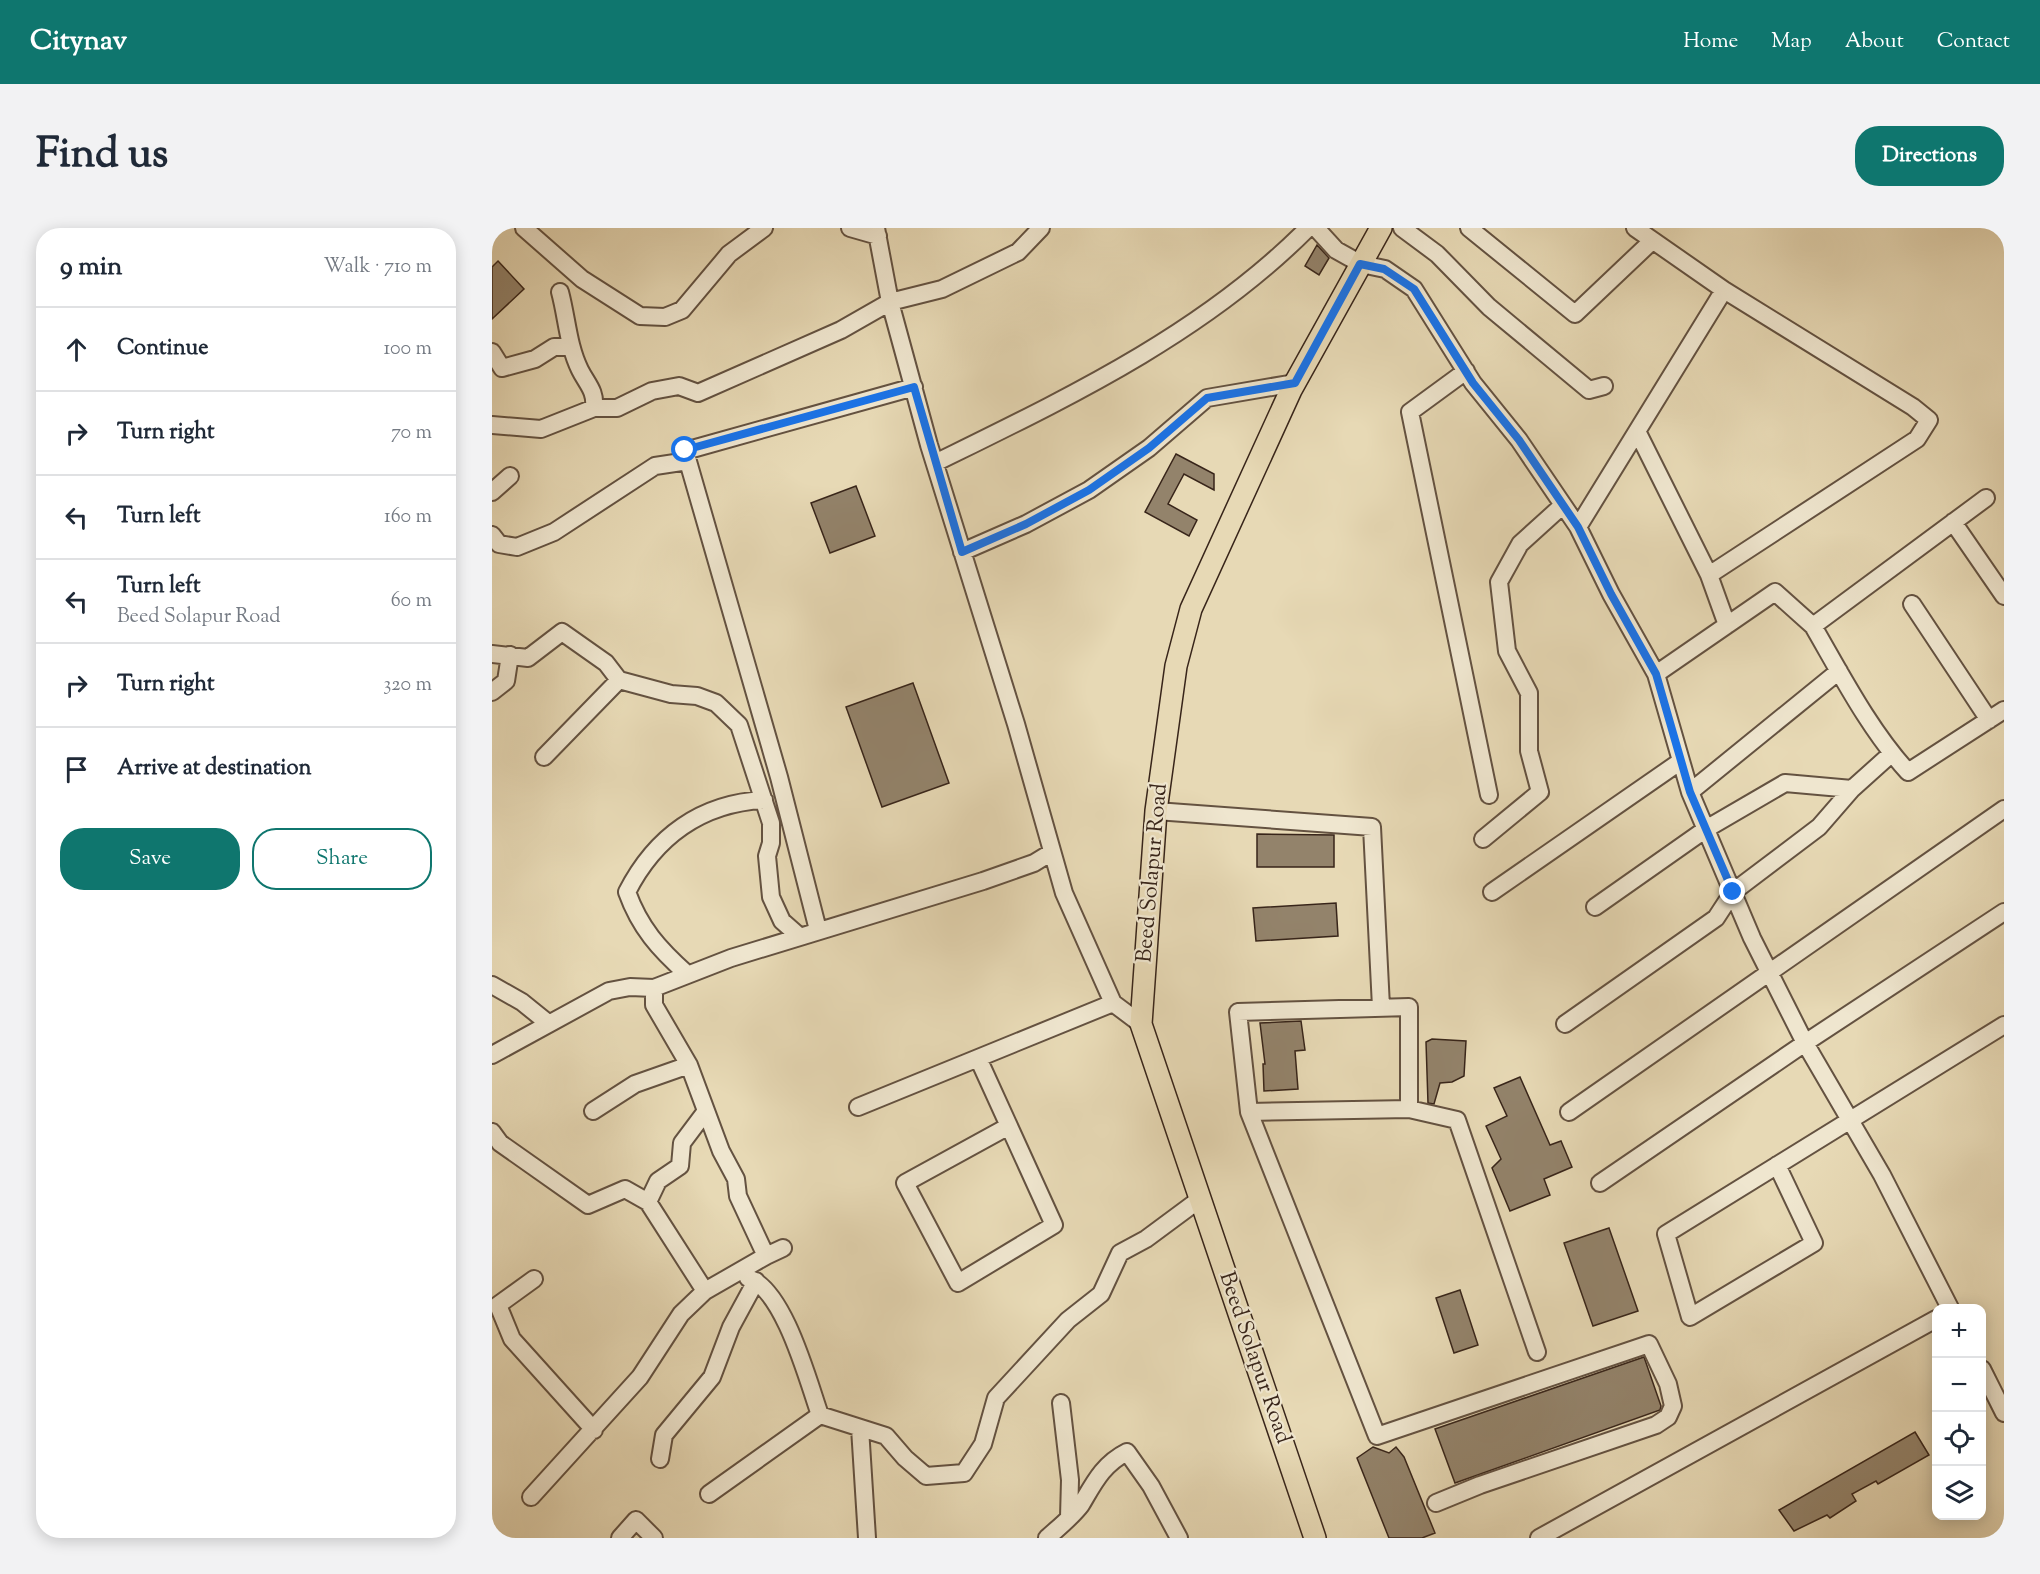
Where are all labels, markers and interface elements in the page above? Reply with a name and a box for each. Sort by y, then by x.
text: Citynav [30,22,127,62]
text: Home [1683,27,1738,57]
text: Map [1771,27,1812,57]
text: About [1845,27,1904,57]
text: Contact [1937,27,2010,57]
text: Find us [36,126,168,186]
button: Directions [1855,126,2004,186]
text: 9 min [60,249,122,286]
text: Walk · 710 m [324,253,432,282]
icon: ahead [60,333,93,366]
text: Continue [117,333,208,365]
text: 100 m [383,335,432,364]
icon: right [60,417,93,450]
text: Turn right [117,417,214,449]
text: 70 m [391,419,432,448]
route start [671,436,697,462]
icon: left [60,501,93,534]
text: Turn left [117,501,200,533]
text: 160 m [384,503,432,532]
text: Turn left [117,571,200,603]
icon: left [60,585,93,618]
text: 60 m [391,587,432,616]
text: Beed Solapur Road [117,603,281,632]
icon: right [60,669,93,702]
text: Turn right [117,669,214,701]
text: 320 m [383,671,432,700]
icon: arrive [60,753,93,786]
text: Arrive at destination [117,753,312,785]
street label: Beed Solapur Road [1129,782,1177,964]
button: Save [60,828,240,890]
button: Share [252,828,432,890]
route end [1719,878,1745,904]
street label: Beed Solapur Road [1210,1268,1298,1448]
map controls [1932,1304,1986,1520]
button: + [1932,1304,1986,1358]
button: − [1932,1358,1986,1412]
button: locate [1932,1412,1986,1466]
button: layers [1932,1466,1986,1520]

